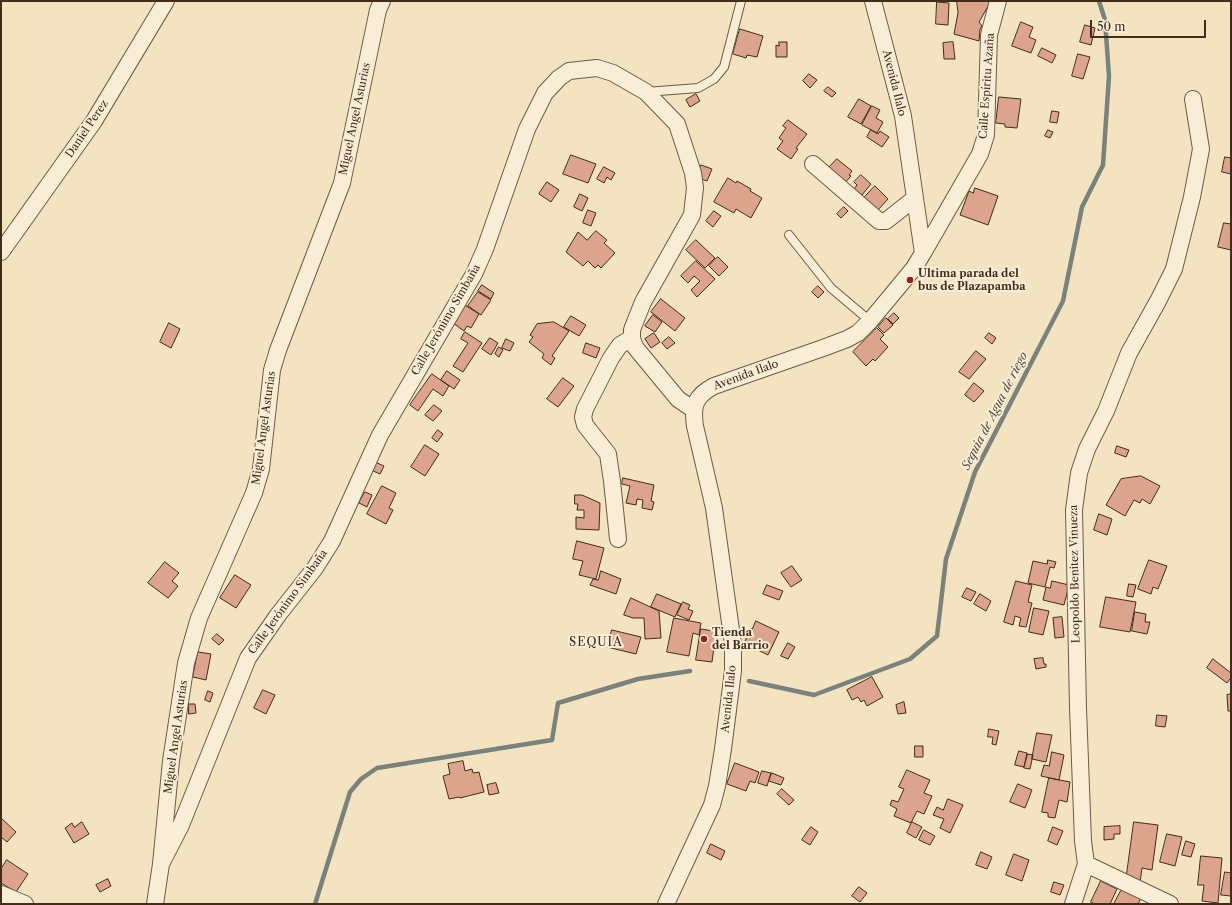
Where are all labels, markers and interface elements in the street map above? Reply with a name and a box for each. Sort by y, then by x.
scale bar [1092,12,1208,38]
text: 50 m [1097,19,1126,34]
street label: Calle Espíritu Azaña [977,33,997,139]
street label: Avenida Ilalo [879,48,909,118]
street label: Miguel Angel Asturias [337,62,373,176]
street label: Daniel Perez [63,98,111,160]
street label: Calle Jerónimo Simbaña [409,262,483,378]
place label: Ultima parada del bus de Plazapamba [918,267,1026,293]
marker: Ultima parada del bus de Plazapamba [905,275,915,285]
water label: Sequia de Agua de riego [959,350,1031,472]
street label: Avenida Ilalo [712,357,780,393]
street label: Miguel Angel Asturias [249,370,279,486]
street label: Leopoldo Benitez Vinueza [1067,505,1083,643]
street label: Calle Jerónimo Simbaña [246,547,330,657]
place label: Tienda del Barrio [712,626,769,652]
marker: Tienda del Barrio [699,634,709,644]
district label: SEQUIA [569,636,623,650]
street label: Avenida Ilalo [719,664,739,734]
street label: Miguel Angel Asturias [161,679,191,795]

